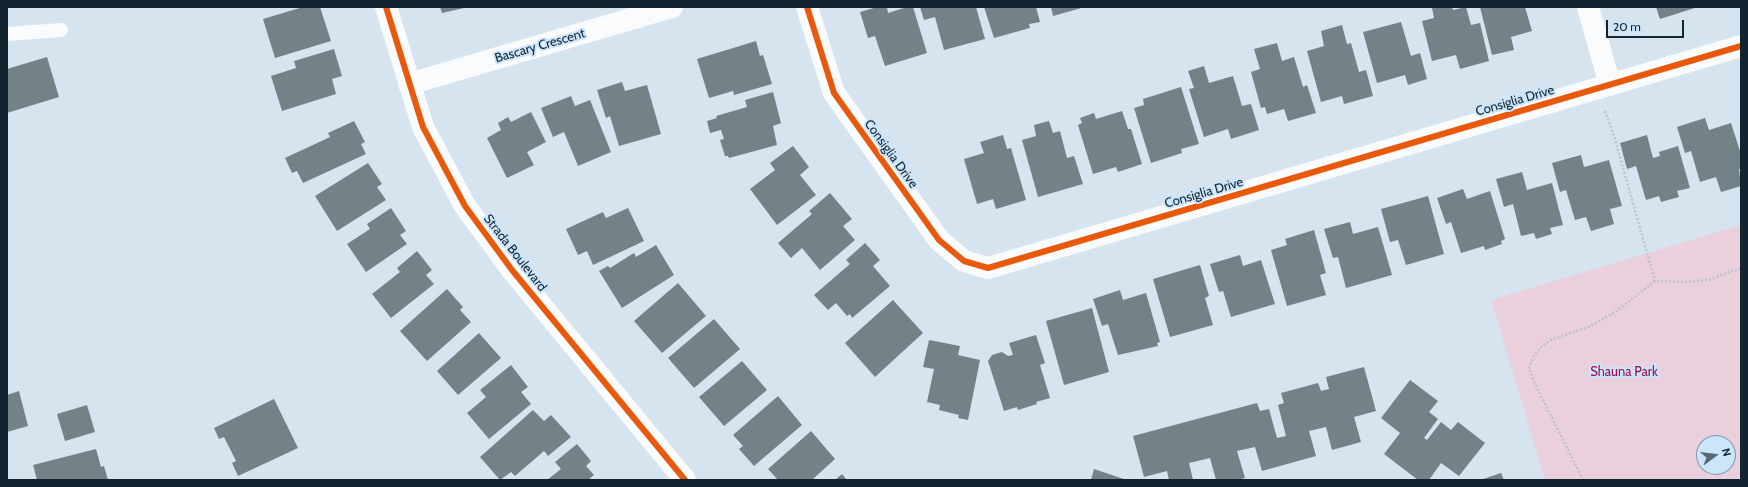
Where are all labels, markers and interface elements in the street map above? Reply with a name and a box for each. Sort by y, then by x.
scale bar [1608,12,1686,38]
text: 20 m [1613,19,1641,34]
street label: Bascary Crescent [493,26,587,66]
street label: Consiglia Drive [1474,82,1556,120]
street label: Consiglia Drive [861,117,921,191]
street label: Consiglia Drive [1163,174,1245,212]
street label: Strada Boulevard [480,211,550,295]
park label: Shauna Park [1590,364,1658,380]
north arrow [1696,435,1736,475]
text: N [1719,447,1734,458]

